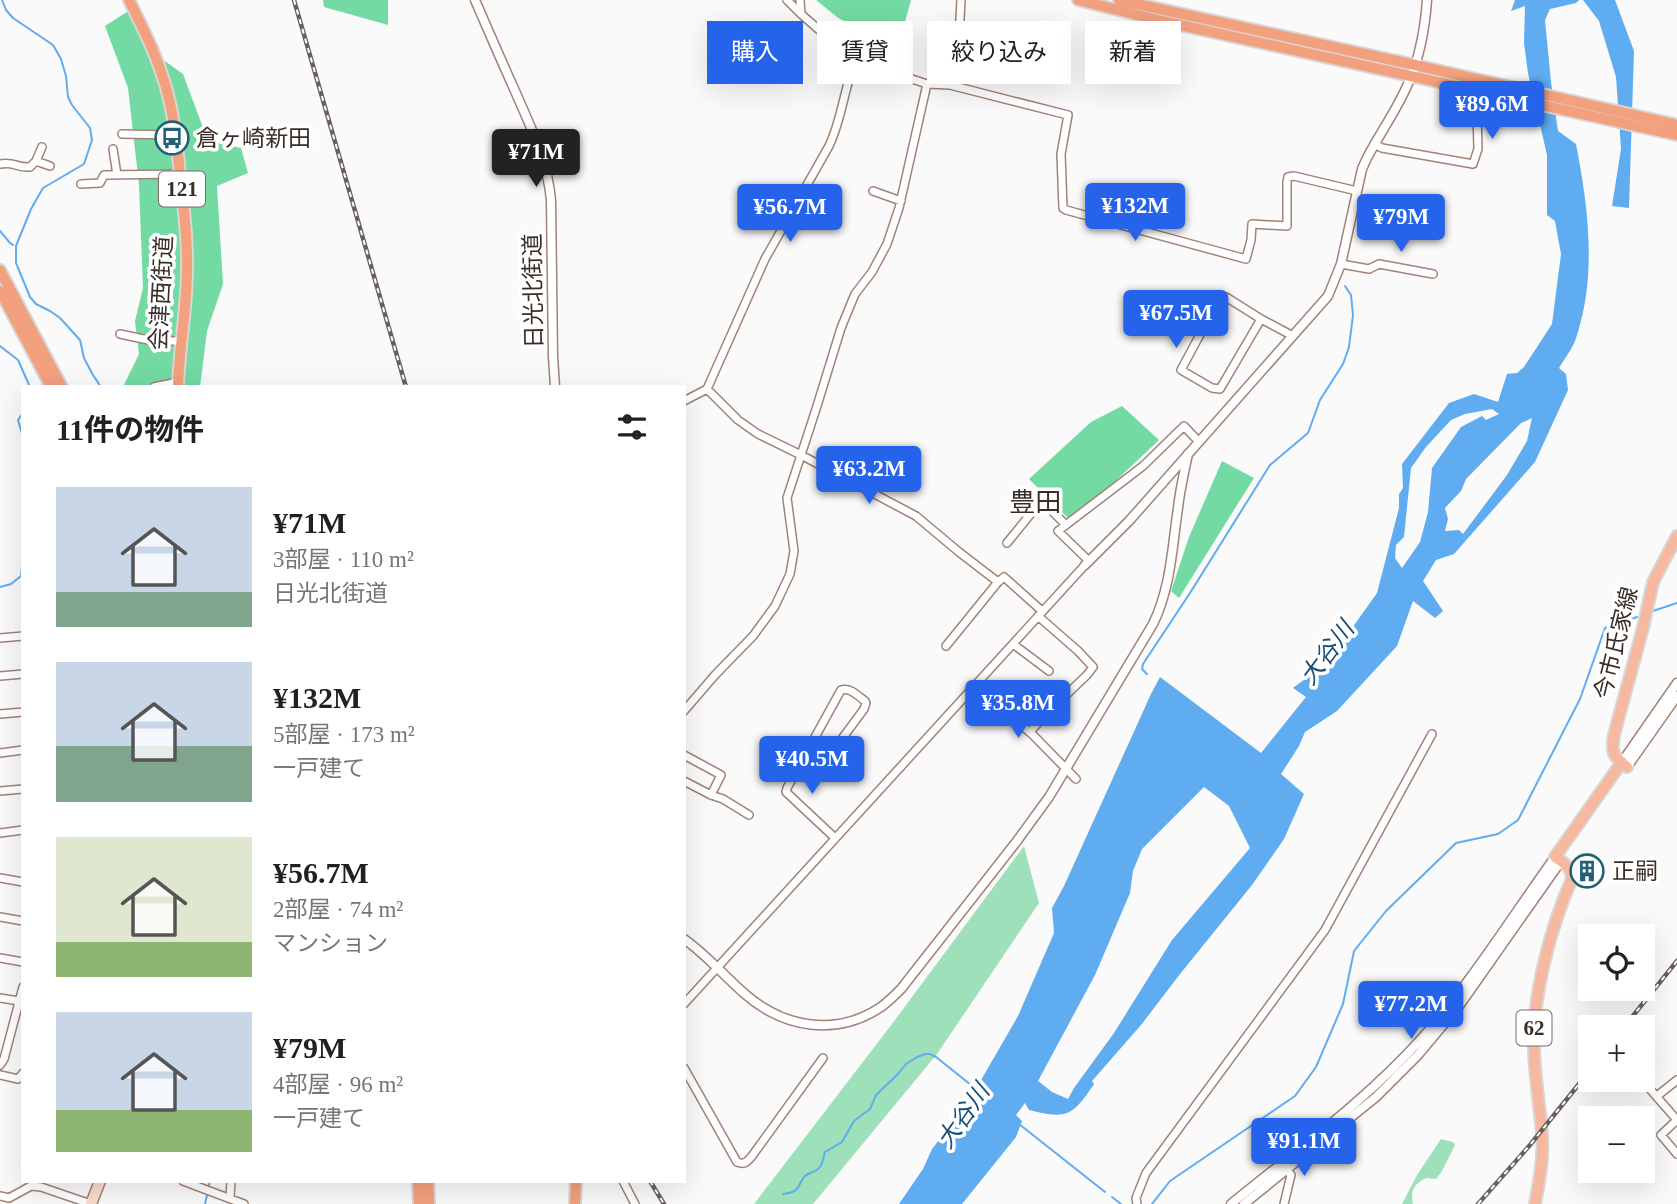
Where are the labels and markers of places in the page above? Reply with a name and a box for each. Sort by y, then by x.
pin: ¥89.6M [1435,82,1549,141]
bus stop icon: 倉ヶ崎新田 [153,119,191,157]
place label: 倉ヶ崎新田 [196,126,311,151]
pin: ¥71M [495,130,577,189]
pin: ¥56.7M [733,184,847,244]
pin: ¥132M [1086,184,1184,243]
pin: ¥79M [1360,194,1442,254]
pin: ¥67.5M [1119,290,1233,350]
pin: ¥63.2M [812,447,926,506]
pin: ¥35.8M [961,680,1075,740]
pin: ¥40.5M [755,736,869,796]
building icon: 正嗣 [1568,852,1606,890]
place label: 正嗣 [1612,859,1658,884]
pin: ¥77.2M [1354,982,1468,1041]
pin: ¥91.1M [1247,1118,1361,1178]

